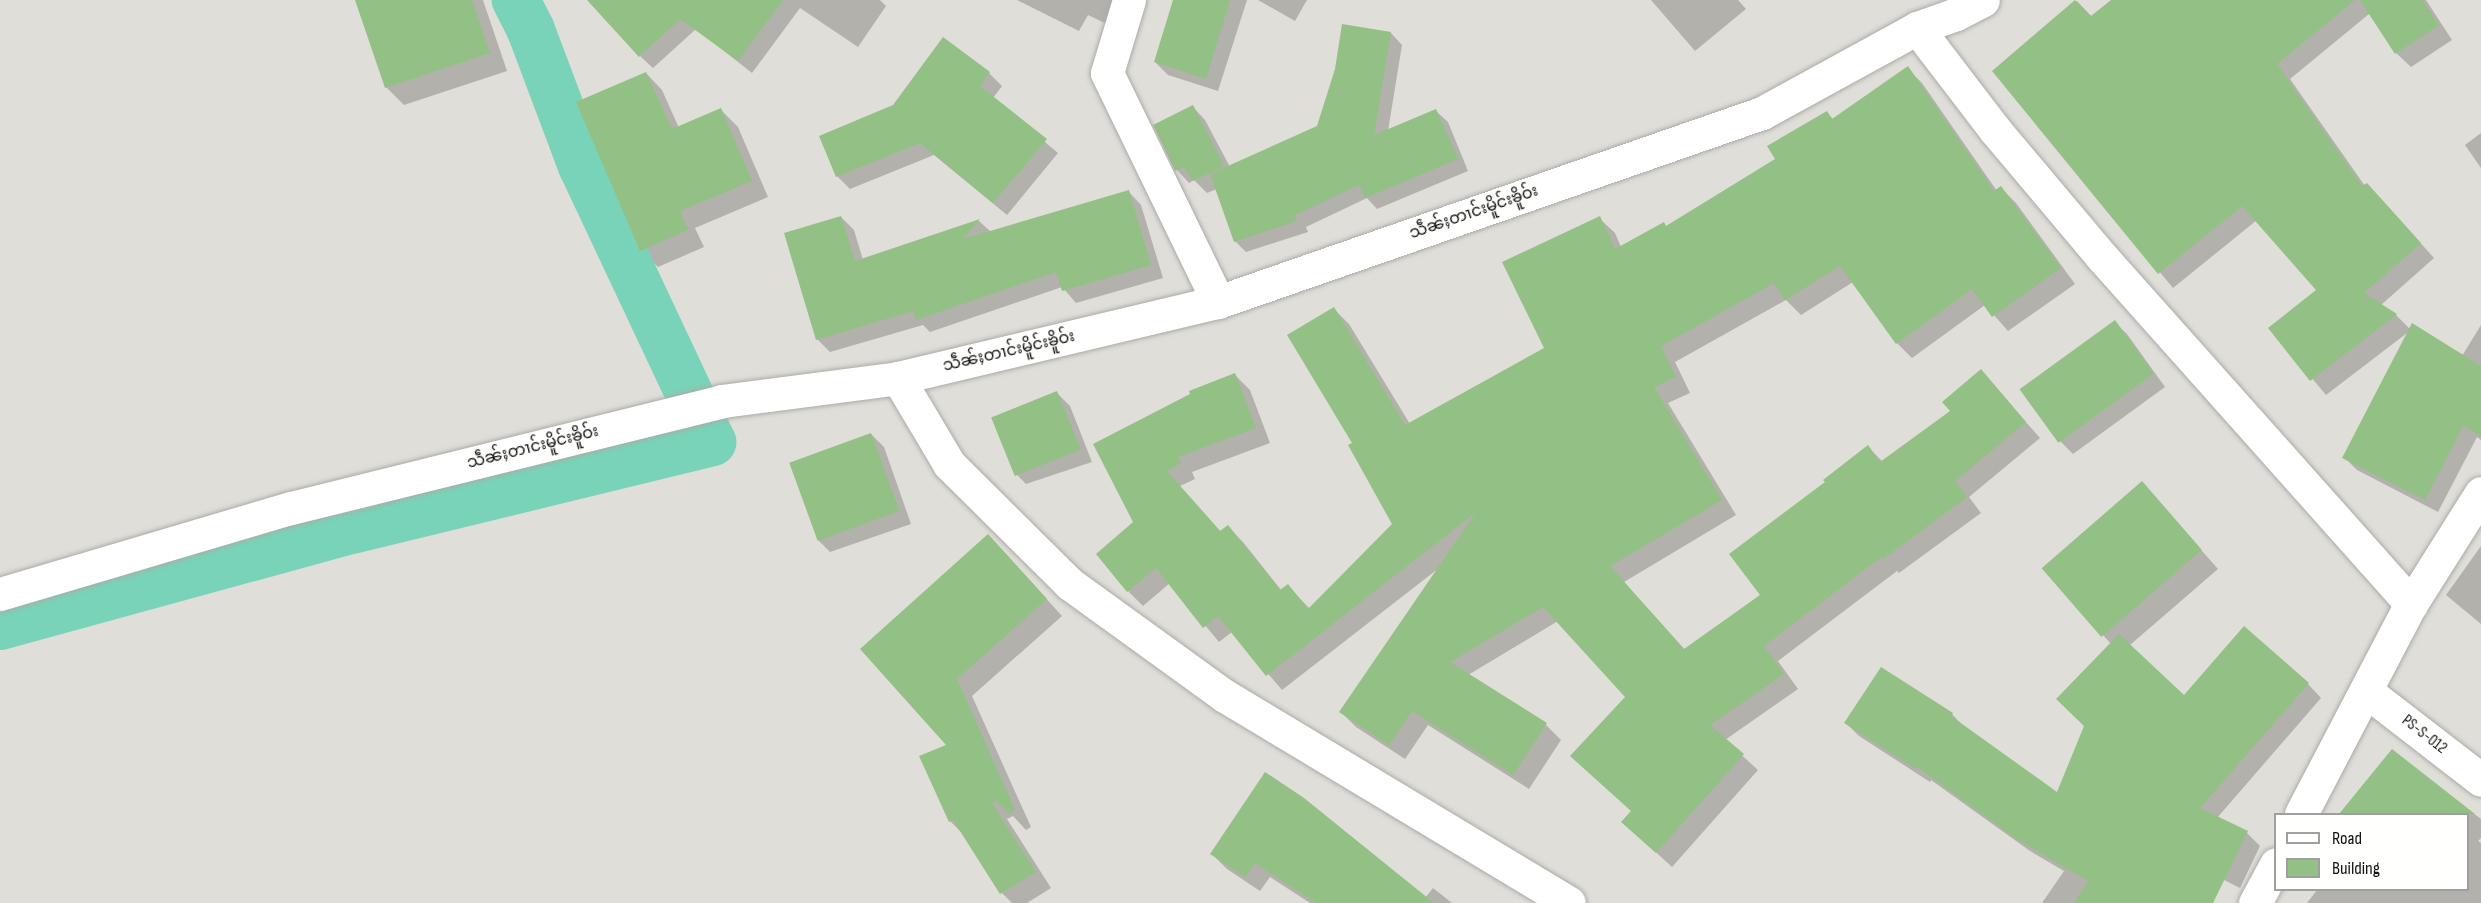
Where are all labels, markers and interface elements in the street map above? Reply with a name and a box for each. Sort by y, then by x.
street label: သဵၼ်ႈတၢင်းမိူင်းၶိူဝ်း [1407,182,1541,244]
street label: သဵၼ်ႈတၢင်းမိူင်းၶိူဝ်း [941,327,1077,377]
street label: သဵၼ်ႈတၢင်းမိူင်းၶိူဝ်း [465,422,601,474]
street label: PS-S-012 [2398,711,2450,759]
legend [2274,813,2469,891]
text: Road [2332,828,2362,849]
text: Building [2332,858,2380,879]

